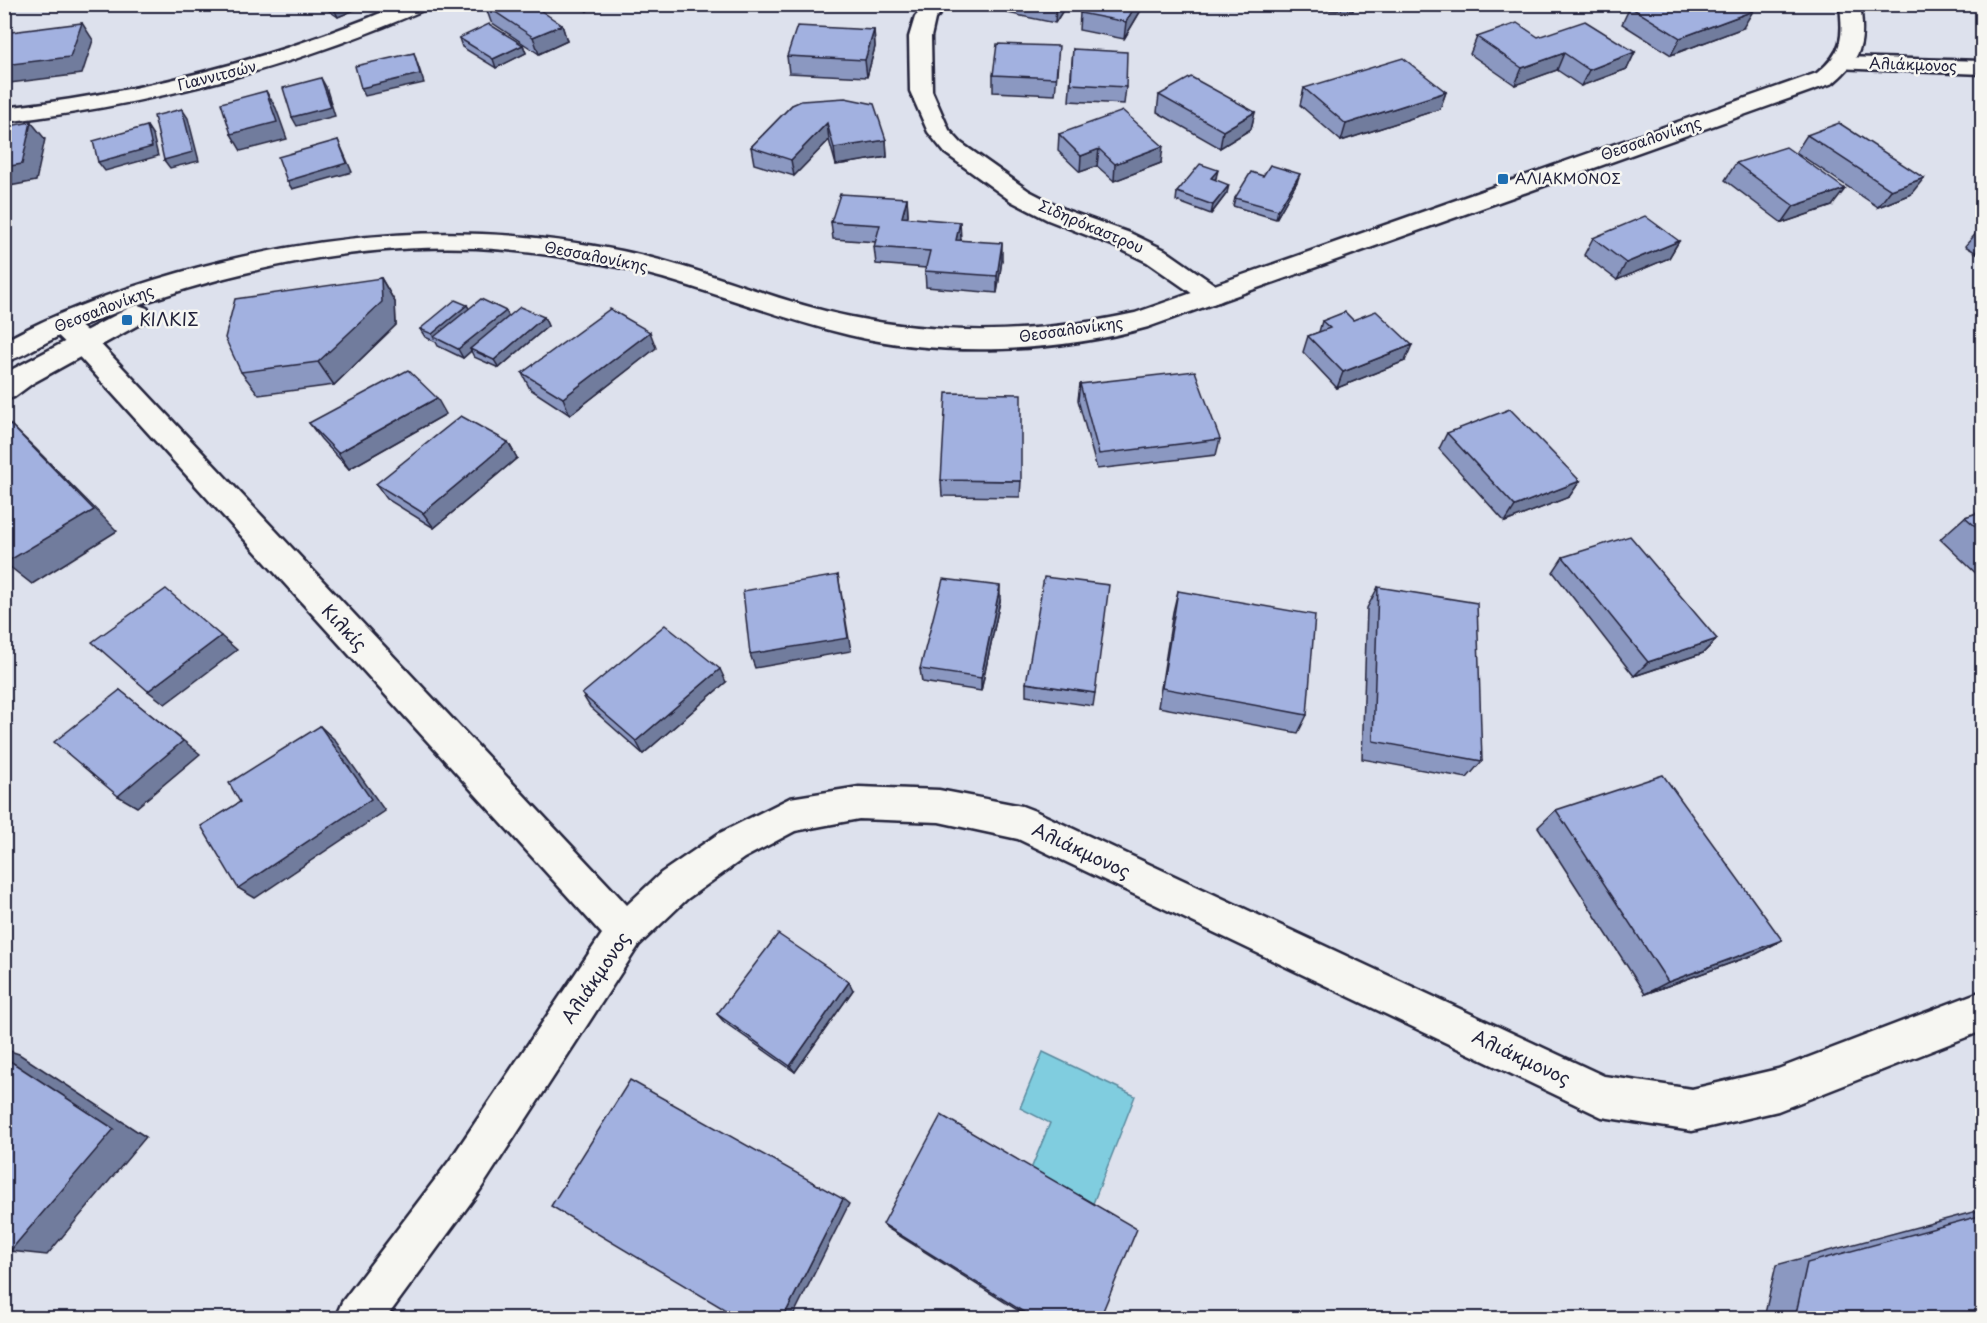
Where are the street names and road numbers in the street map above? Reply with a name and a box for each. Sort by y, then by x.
street label: Αλιάκμονος [1869,50,1958,77]
street label: Γιαννιτσών [175,54,259,95]
street label: Θεσσαλονίκης [1597,110,1704,166]
street label: Σιδηρόκαστρου [1036,193,1148,258]
street label: Θεσσαλονίκης [543,234,650,277]
street label: Θεσσαλονίκης [50,278,157,337]
street label: Θεσσαλονίκης [1017,310,1125,347]
street label: Κιλκίς [316,597,374,657]
street label: Αλιάκμονος [1028,815,1135,884]
street label: Αλιάκμονος [554,926,635,1028]
street label: Αλιάκμονος [1468,1022,1575,1091]

